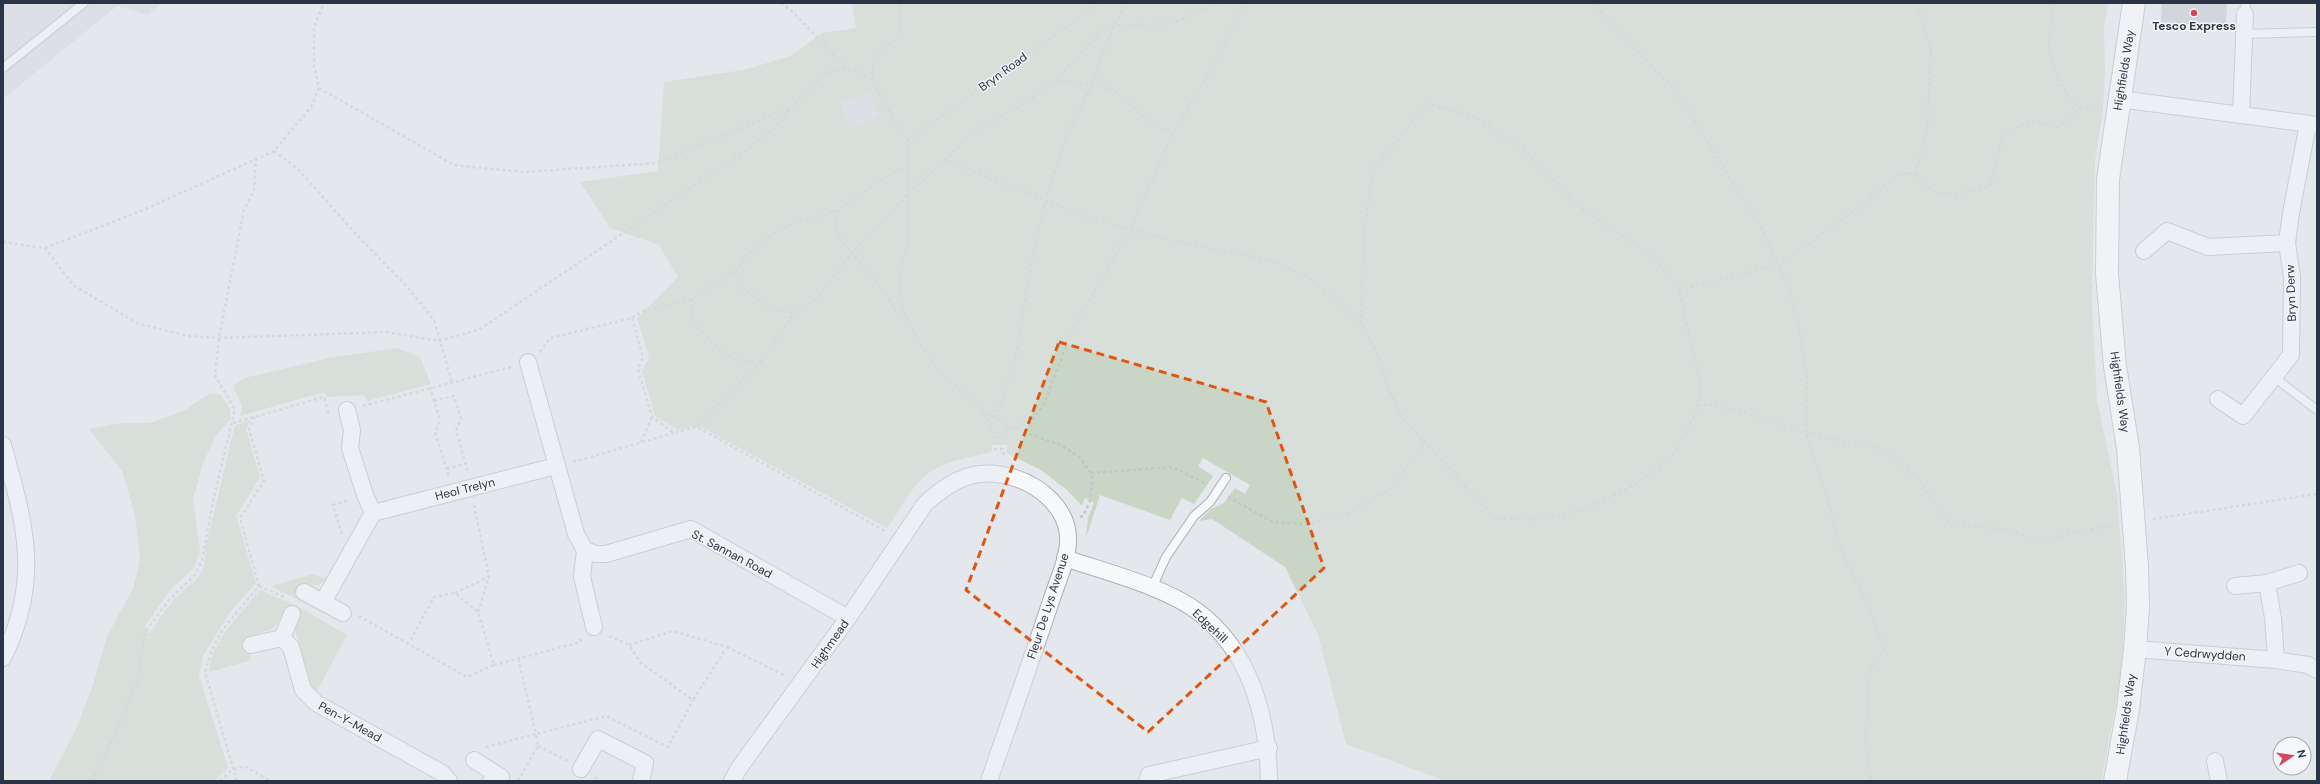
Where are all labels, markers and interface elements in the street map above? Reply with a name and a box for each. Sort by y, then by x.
marker: Tesco Express [2189,8,2199,18]
place label: Tesco Express [2152,18,2236,34]
street label: Highfields Way [2110,28,2138,112]
street label: Bryn Road [975,49,1031,95]
street label: Bryn Derw [2282,264,2300,322]
street label: Highfields Way [2106,350,2134,434]
street label: Heol Trelyn [433,474,497,504]
street label: St. Sannan Road [689,526,775,582]
street label: Fleur De Lys Avenue [1023,551,1073,661]
street label: Edgehill [1189,606,1231,646]
street label: Highmead [807,616,853,672]
street label: Y Cedrwydden [2164,643,2246,665]
street label: Highfields Way [2112,672,2140,756]
street label: Pen-Y-Mead [316,698,384,746]
north arrow [2272,736,2312,776]
text: N [2294,748,2309,759]

